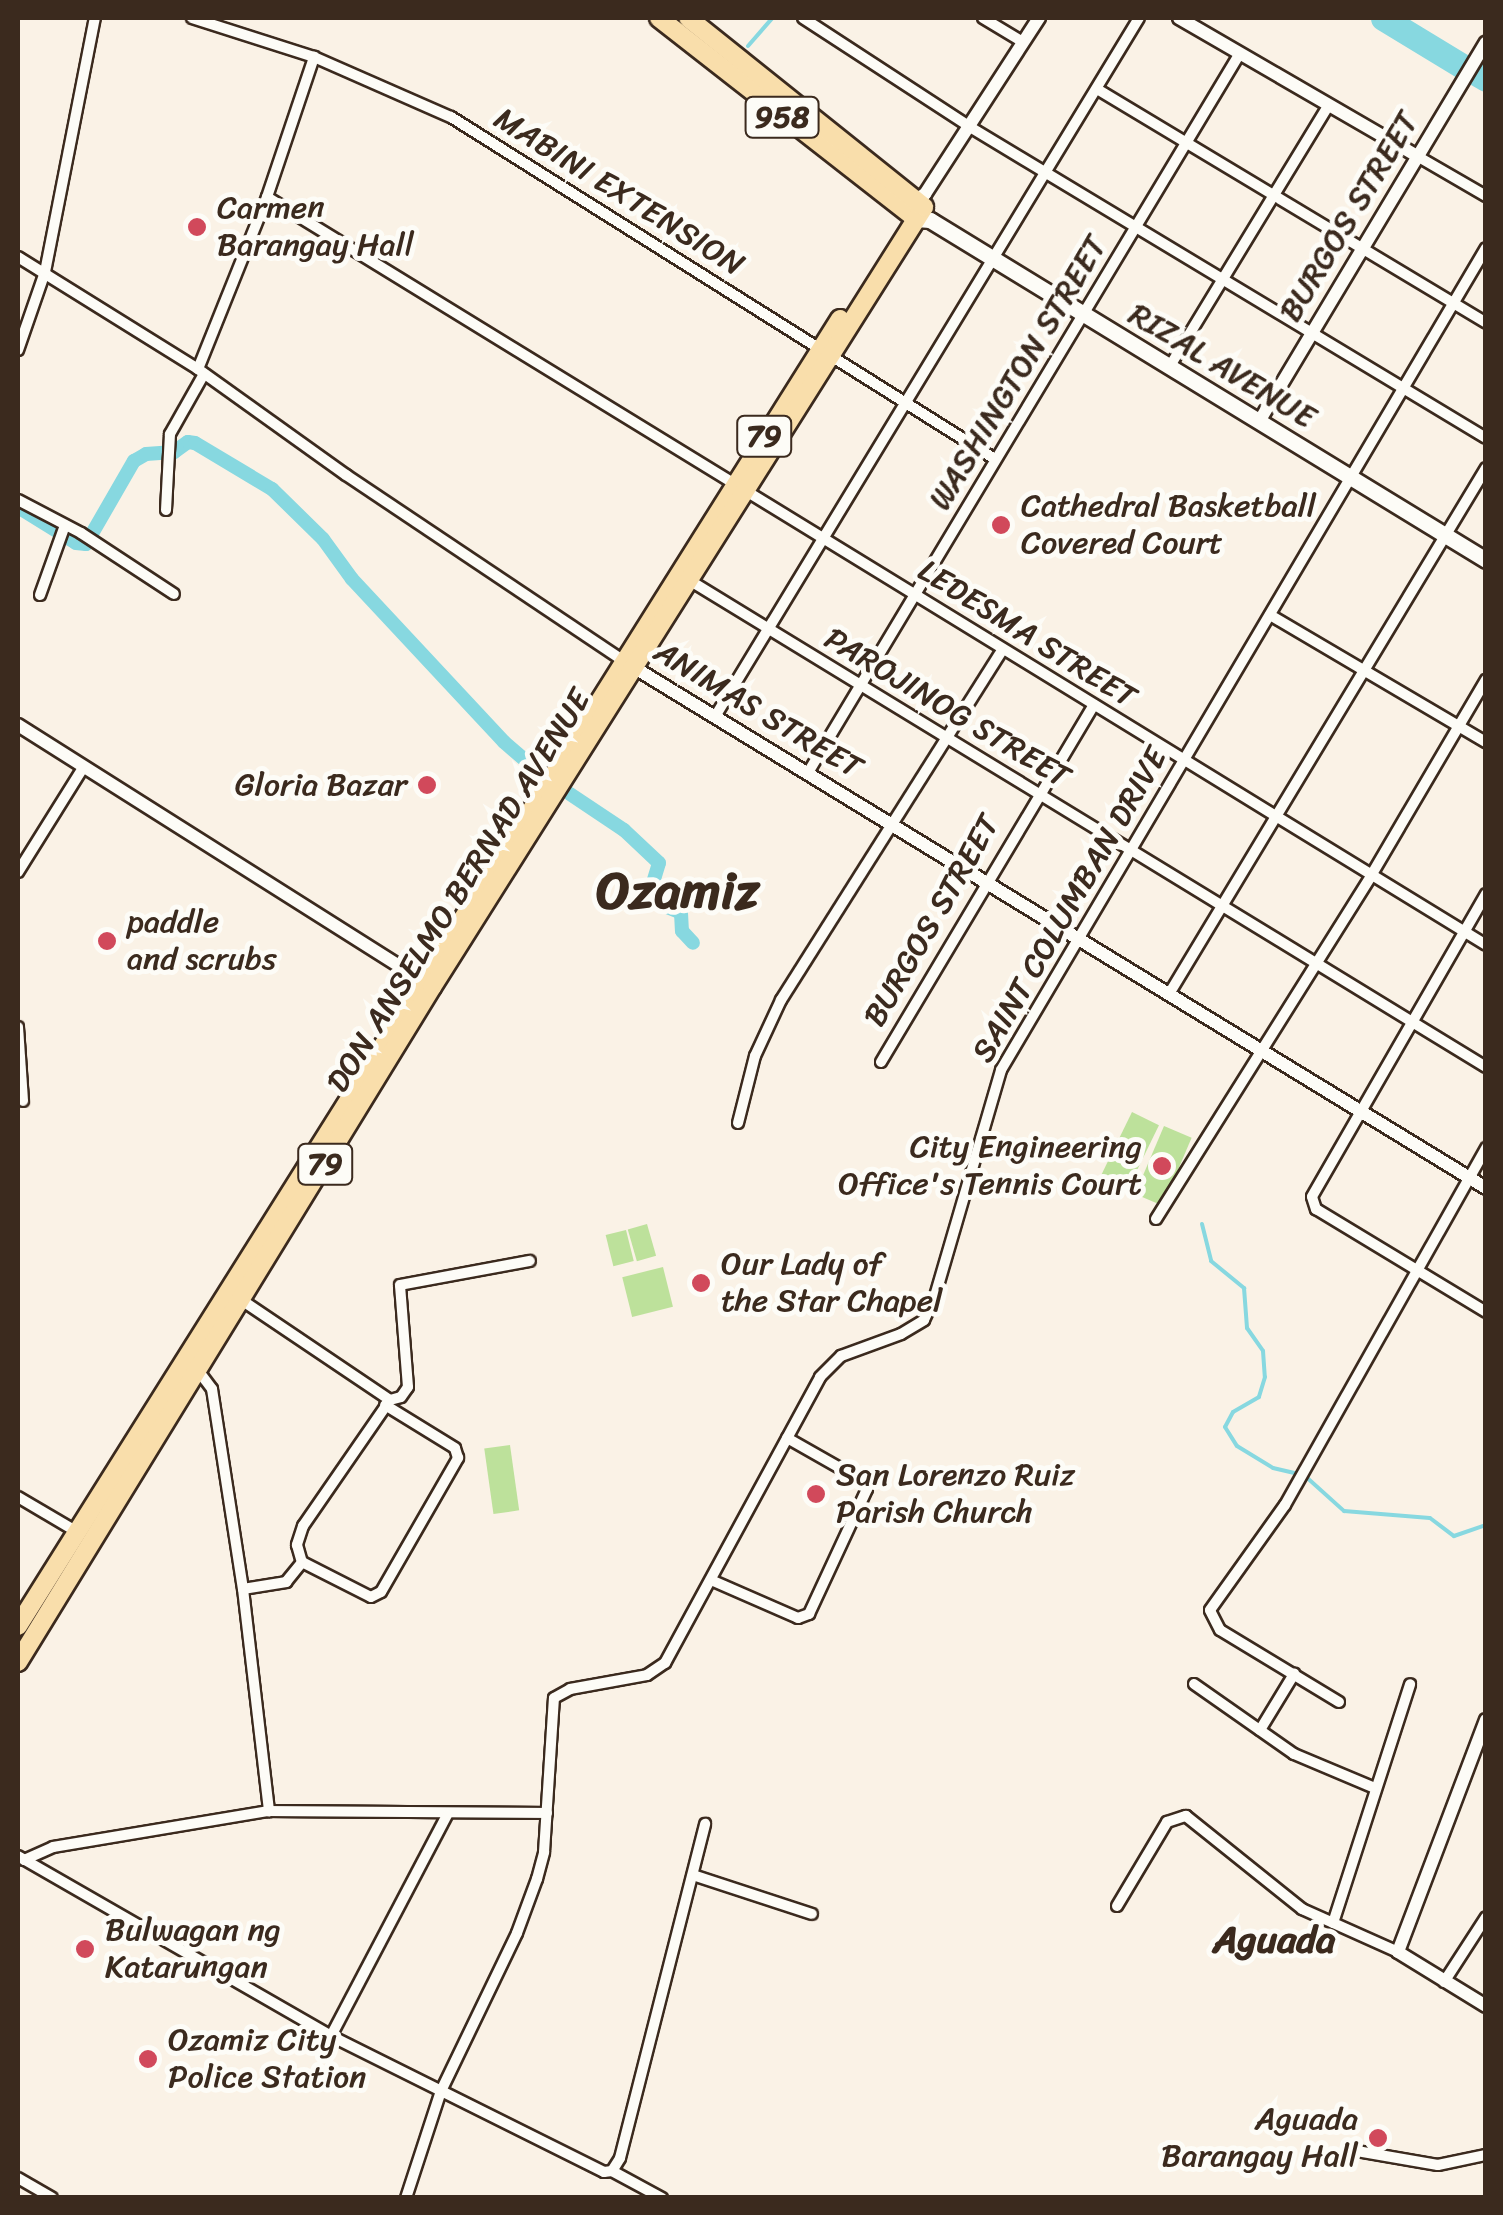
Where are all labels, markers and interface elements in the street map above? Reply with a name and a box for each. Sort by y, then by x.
road number: 958 [744,92,820,142]
street label: MABINI EXTENSION [487,100,751,284]
street label: BURGOS STREET [1271,105,1427,329]
place label: Carmen Barangay Hall [217,190,414,265]
marker: Carmen Barangay Hall [186,216,208,238]
street label: WASHINGTON STREET [921,228,1115,518]
street label: RIZAL AVENUE [1121,295,1323,437]
road number: 79 [734,411,794,461]
place label: Cathedral Basketball Covered Court [1021,488,1317,563]
marker: Cathedral Basketball Covered Court [990,514,1012,536]
street label: LEDESMA STREET [910,551,1144,717]
street label: PAROJINOG STREET [816,619,1078,797]
street label: ANIMAS STREET [647,633,869,787]
street label: DON ANSELMO BERNAD AVENUE [319,683,599,1099]
street label: SAINT COLUMBAN DRIVE [963,740,1177,1070]
place label: Gloria Bazar [235,766,407,804]
marker: Gloria Bazar [416,774,438,796]
street label: BURGOS STREET [856,808,1008,1034]
district label: Ozamiz [596,861,760,923]
place label: paddle and scrubs [127,904,279,979]
marker: paddle and scrubs [96,930,118,952]
place label: City Engineering Office's Tennis Court [840,1129,1142,1204]
road number: 79 [295,1139,355,1189]
marker: City Engineering Office's Tennis Court [1151,1155,1173,1177]
place label: Our Lady of the Star Chapel [721,1246,943,1321]
marker: Our Lady of the Star Chapel [690,1272,712,1294]
place label: San Lorenzo Ruiz Parish Church [836,1457,1076,1532]
marker: San Lorenzo Ruiz Parish Church [805,1483,827,1505]
place label: Bulwagan ng Katarungan [105,1912,281,1987]
district label: Aguada [1213,1917,1335,1963]
marker: Bulwagan ng Katarungan [74,1938,96,1960]
place label: Ozamiz City Police Station [168,2022,368,2097]
marker: Ozamiz City Police Station [137,2048,159,2070]
place label: Aguada Barangay Hall [1161,2101,1358,2176]
marker: Aguada Barangay Hall [1367,2127,1389,2149]

